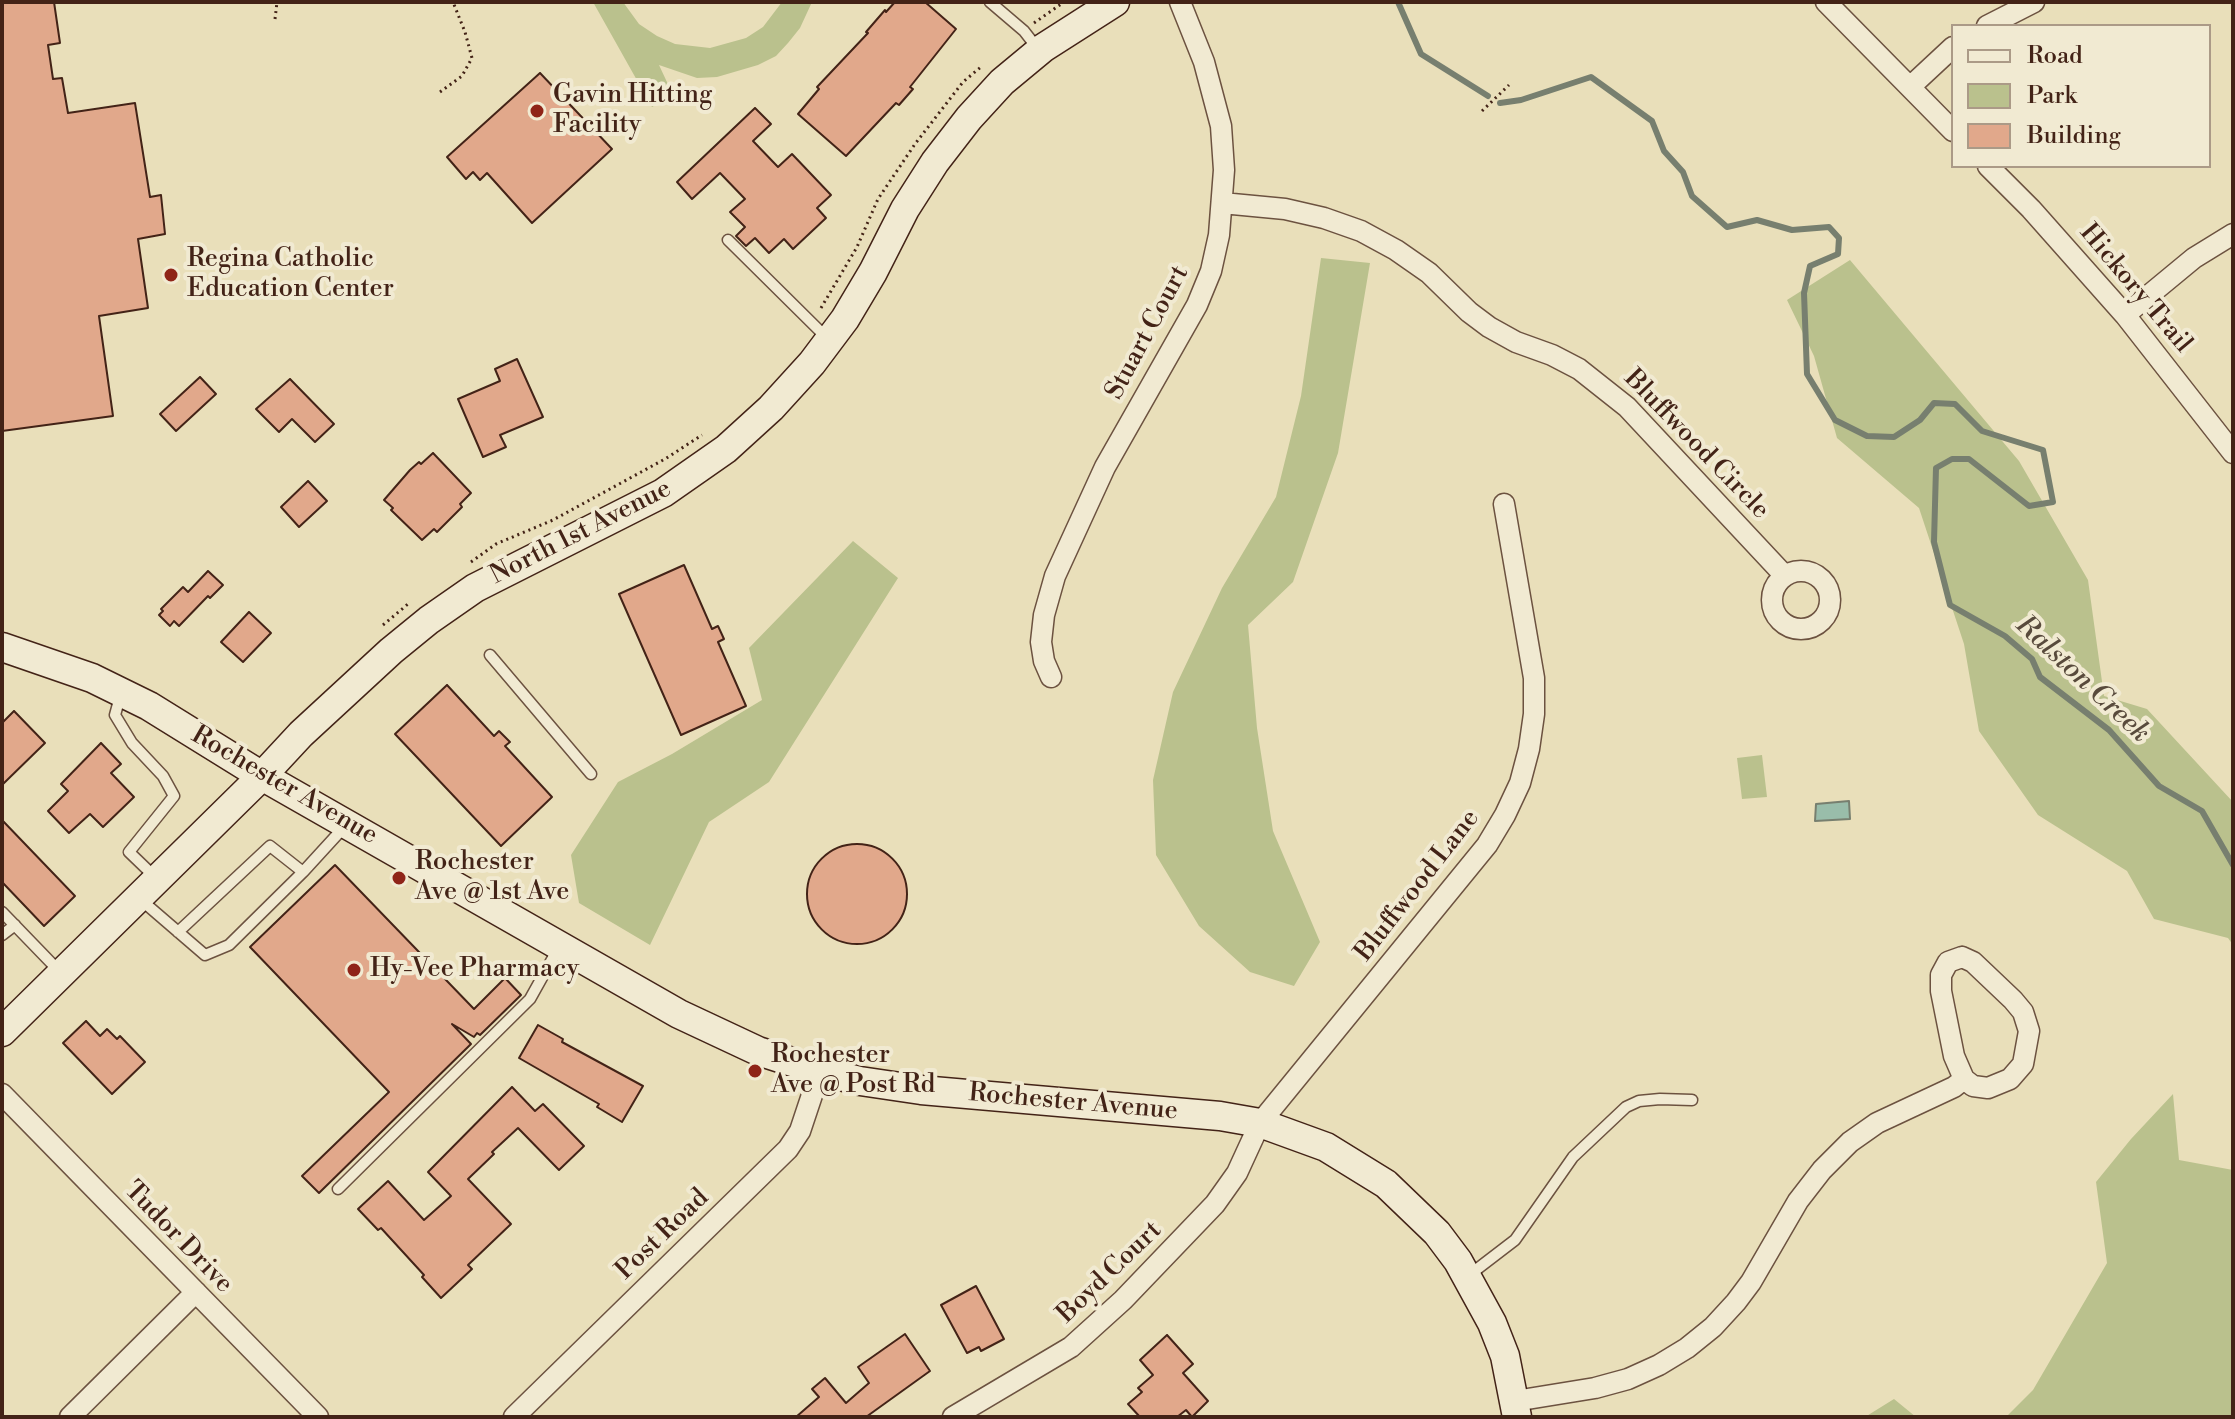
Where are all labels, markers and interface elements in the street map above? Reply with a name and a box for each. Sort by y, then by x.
legend [1951,24,2211,168]
text: Road [2027,41,2083,71]
place label: Gavin Hitting Facility [553,80,713,142]
text: Park [2027,81,2077,111]
marker: Gavin Hitting Facility [528,102,546,120]
text: Building [2027,121,2121,151]
street label: Hickory Trail [2072,218,2198,360]
place label: Regina Catholic Education Center [187,244,394,306]
street label: Stuart Court [1100,261,1196,405]
marker: Regina Catholic Education Center [162,266,180,284]
street label: Bluffwood Circle [1617,364,1775,526]
street label: North 1st Avenue [485,474,677,592]
water label: Ralston Creek [2008,609,2156,751]
street label: Rochester Avenue [185,720,383,852]
street label: Bluffwood Lane [1349,804,1487,968]
place label: Rochester Ave @ 1st Ave [415,847,569,908]
marker: Rochester Ave @ 1st Ave [390,869,408,887]
place label: Hy-Vee Pharmacy [370,954,579,986]
marker: Hy-Vee Pharmacy [345,961,363,979]
place label: Rochester Ave @ Post Rd [771,1040,935,1102]
marker: Rochester Ave @ Post Rd [746,1062,764,1080]
street label: Rochester Avenue [967,1078,1179,1128]
street label: Tudor Drive [117,1176,239,1300]
street label: Post Road [610,1183,716,1287]
street label: Boyd Court [1051,1216,1169,1330]

